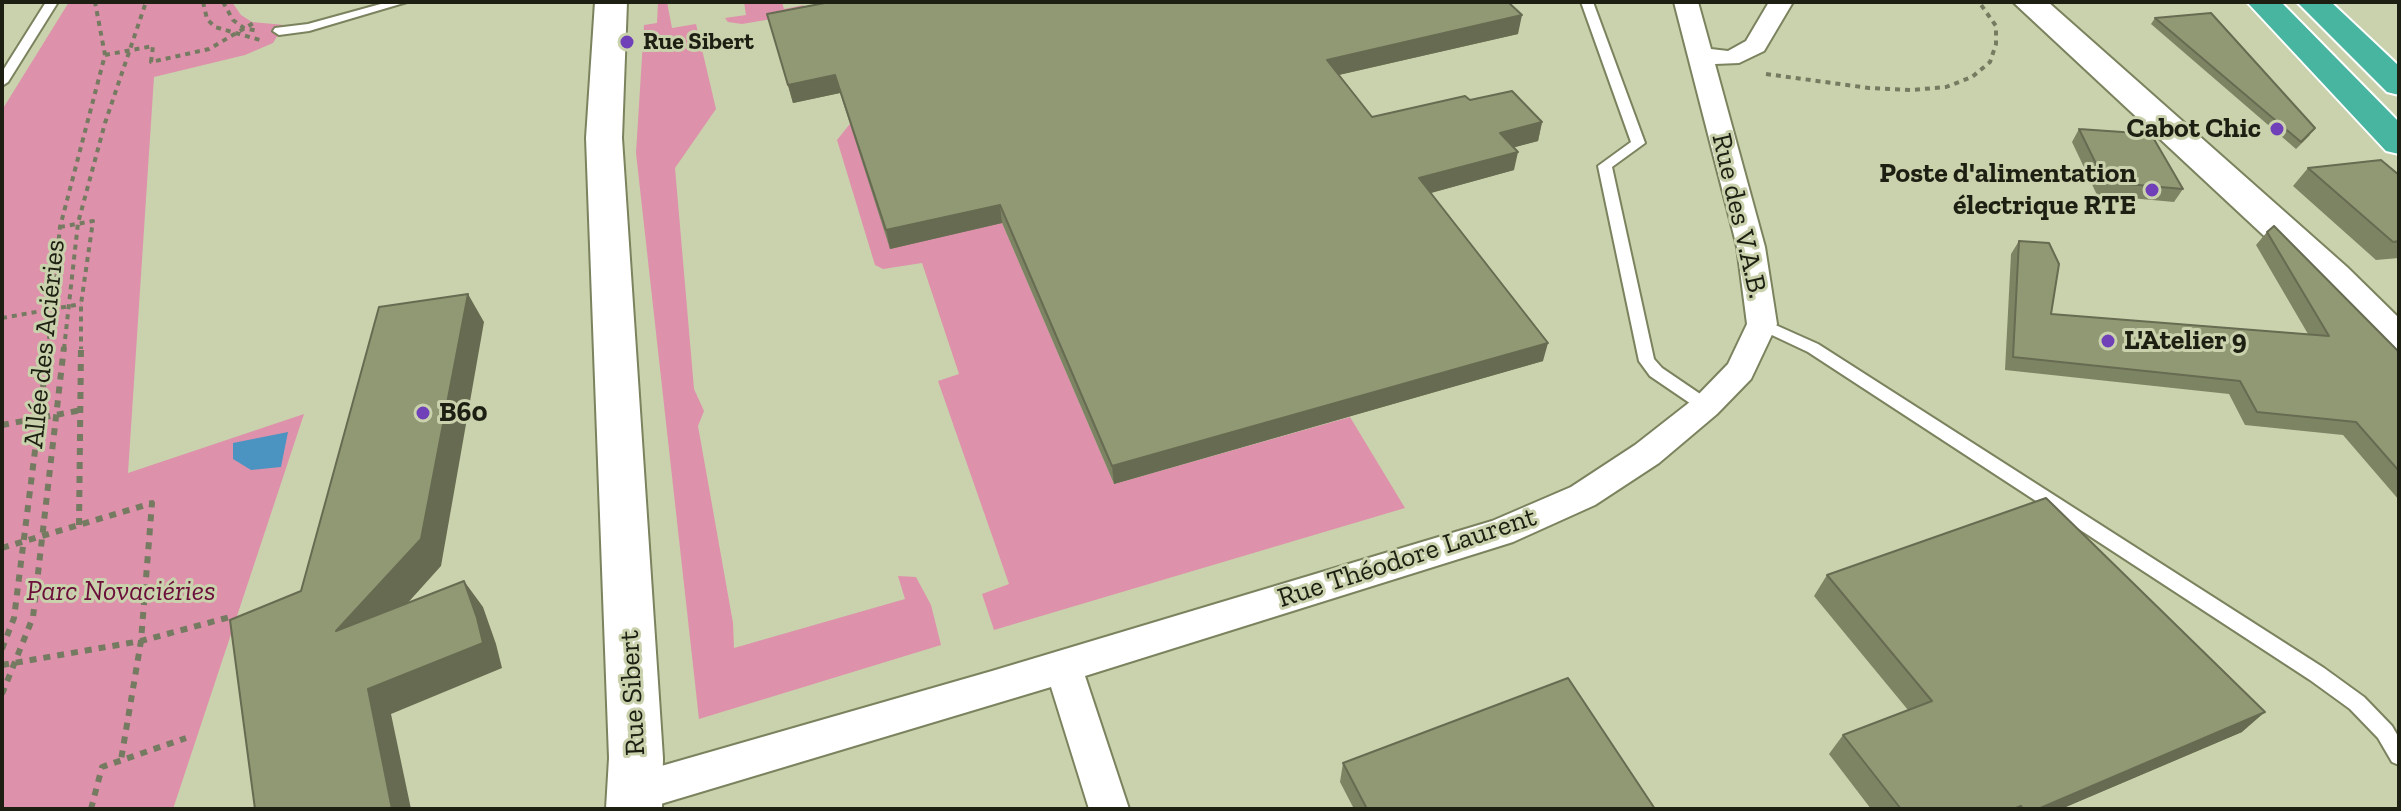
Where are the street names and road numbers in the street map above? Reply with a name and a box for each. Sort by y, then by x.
street label: Rue des V.A.B. [1704,130,1774,302]
street label: Allée des Aciéries [17,238,73,450]
street label: Rue Théodore Laurent [1273,500,1541,616]
street label: Rue Sibert [613,629,653,757]

